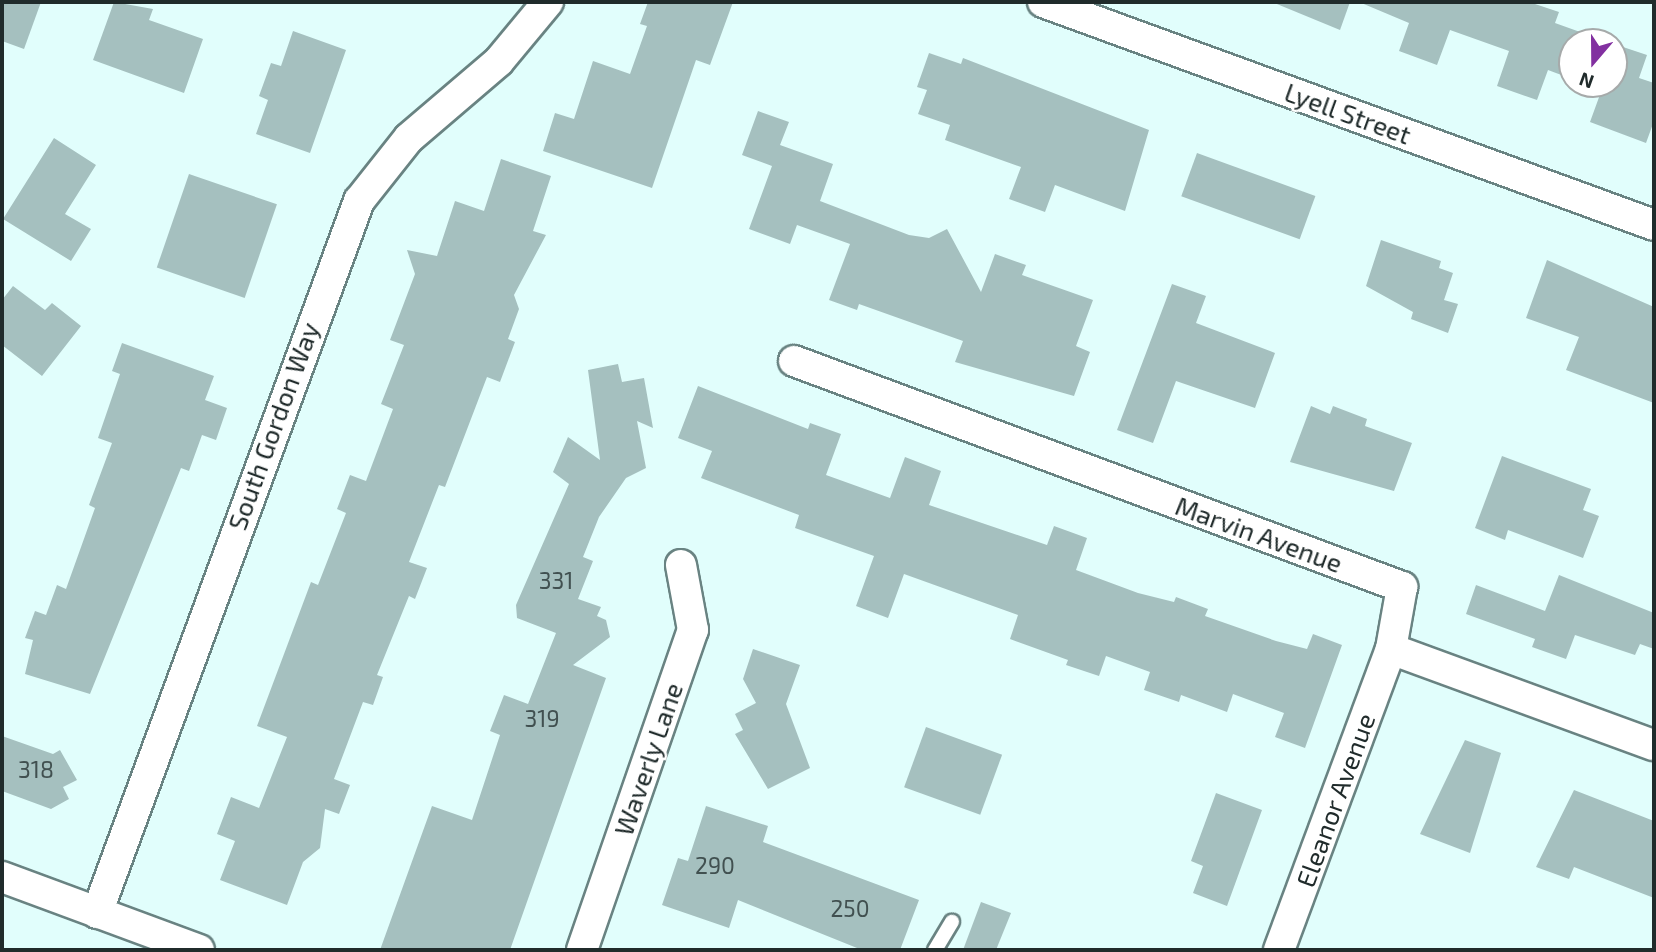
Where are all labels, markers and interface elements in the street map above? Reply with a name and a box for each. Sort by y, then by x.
north arrow [1558,28,1628,98]
text: N [1576,68,1597,94]
street label: Lyell Street [1280,76,1416,150]
street label: South Gordon Way [221,318,325,534]
street label: Marvin Avenue [1171,489,1347,579]
house number: 331 [539,566,573,594]
street label: Waverly Lane [607,678,689,840]
house number: 319 [524,704,560,732]
street label: Eleanor Avenue [1289,708,1381,892]
house number: 318 [18,755,54,783]
house number: 290 [695,851,735,879]
house number: 250 [830,894,870,922]

